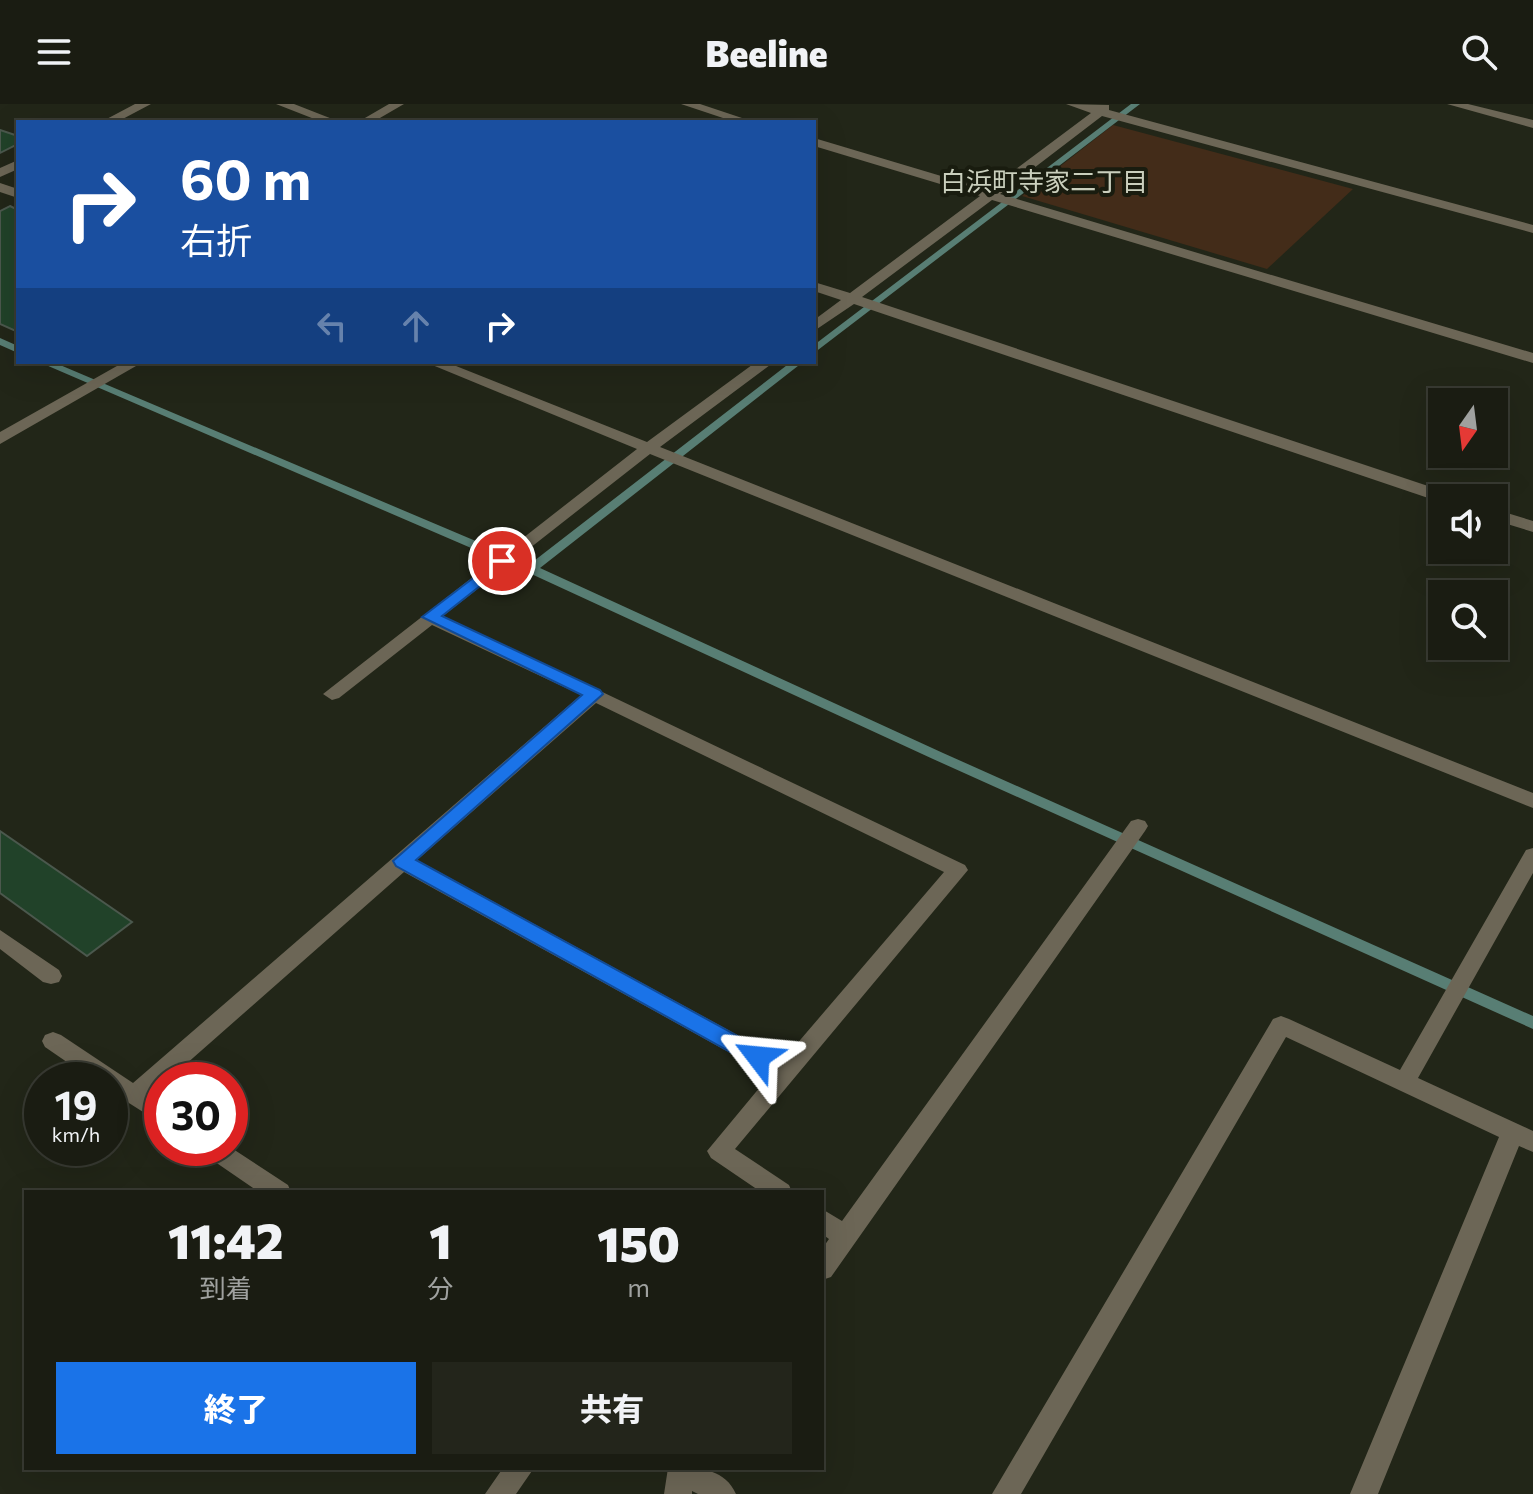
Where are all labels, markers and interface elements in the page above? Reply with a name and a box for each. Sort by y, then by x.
icon: menu [32,30,76,74]
text: Beeline [705,30,828,74]
icon: search [1457,30,1501,74]
text: 60 m [180,143,311,212]
icon: right [48,152,152,256]
district label: 白浜町寺家二丁目 [940,165,1148,196]
text: 右折 [180,217,252,261]
icon: left [310,304,354,348]
icon: ahead [394,304,438,348]
icon: right [478,304,522,348]
north arrow [1428,388,1508,468]
map controls [1428,388,1508,660]
button: sound [1428,484,1508,564]
pin [468,527,536,595]
icon: arrive [480,539,524,583]
button: search [1428,580,1508,660]
position arrow [716,1015,800,1099]
speed limit sign: 30 [144,1062,248,1166]
text: 19 [55,1079,97,1128]
text: km/h [52,1122,100,1146]
text: 11:42 [168,1210,283,1269]
text: 1 [429,1210,452,1269]
text: 150 [597,1213,680,1272]
text: m [627,1271,650,1302]
text: 到着 [200,1272,252,1303]
text: 分 [427,1272,453,1303]
button: 終了 [56,1362,416,1454]
button: 共有 [432,1362,792,1454]

